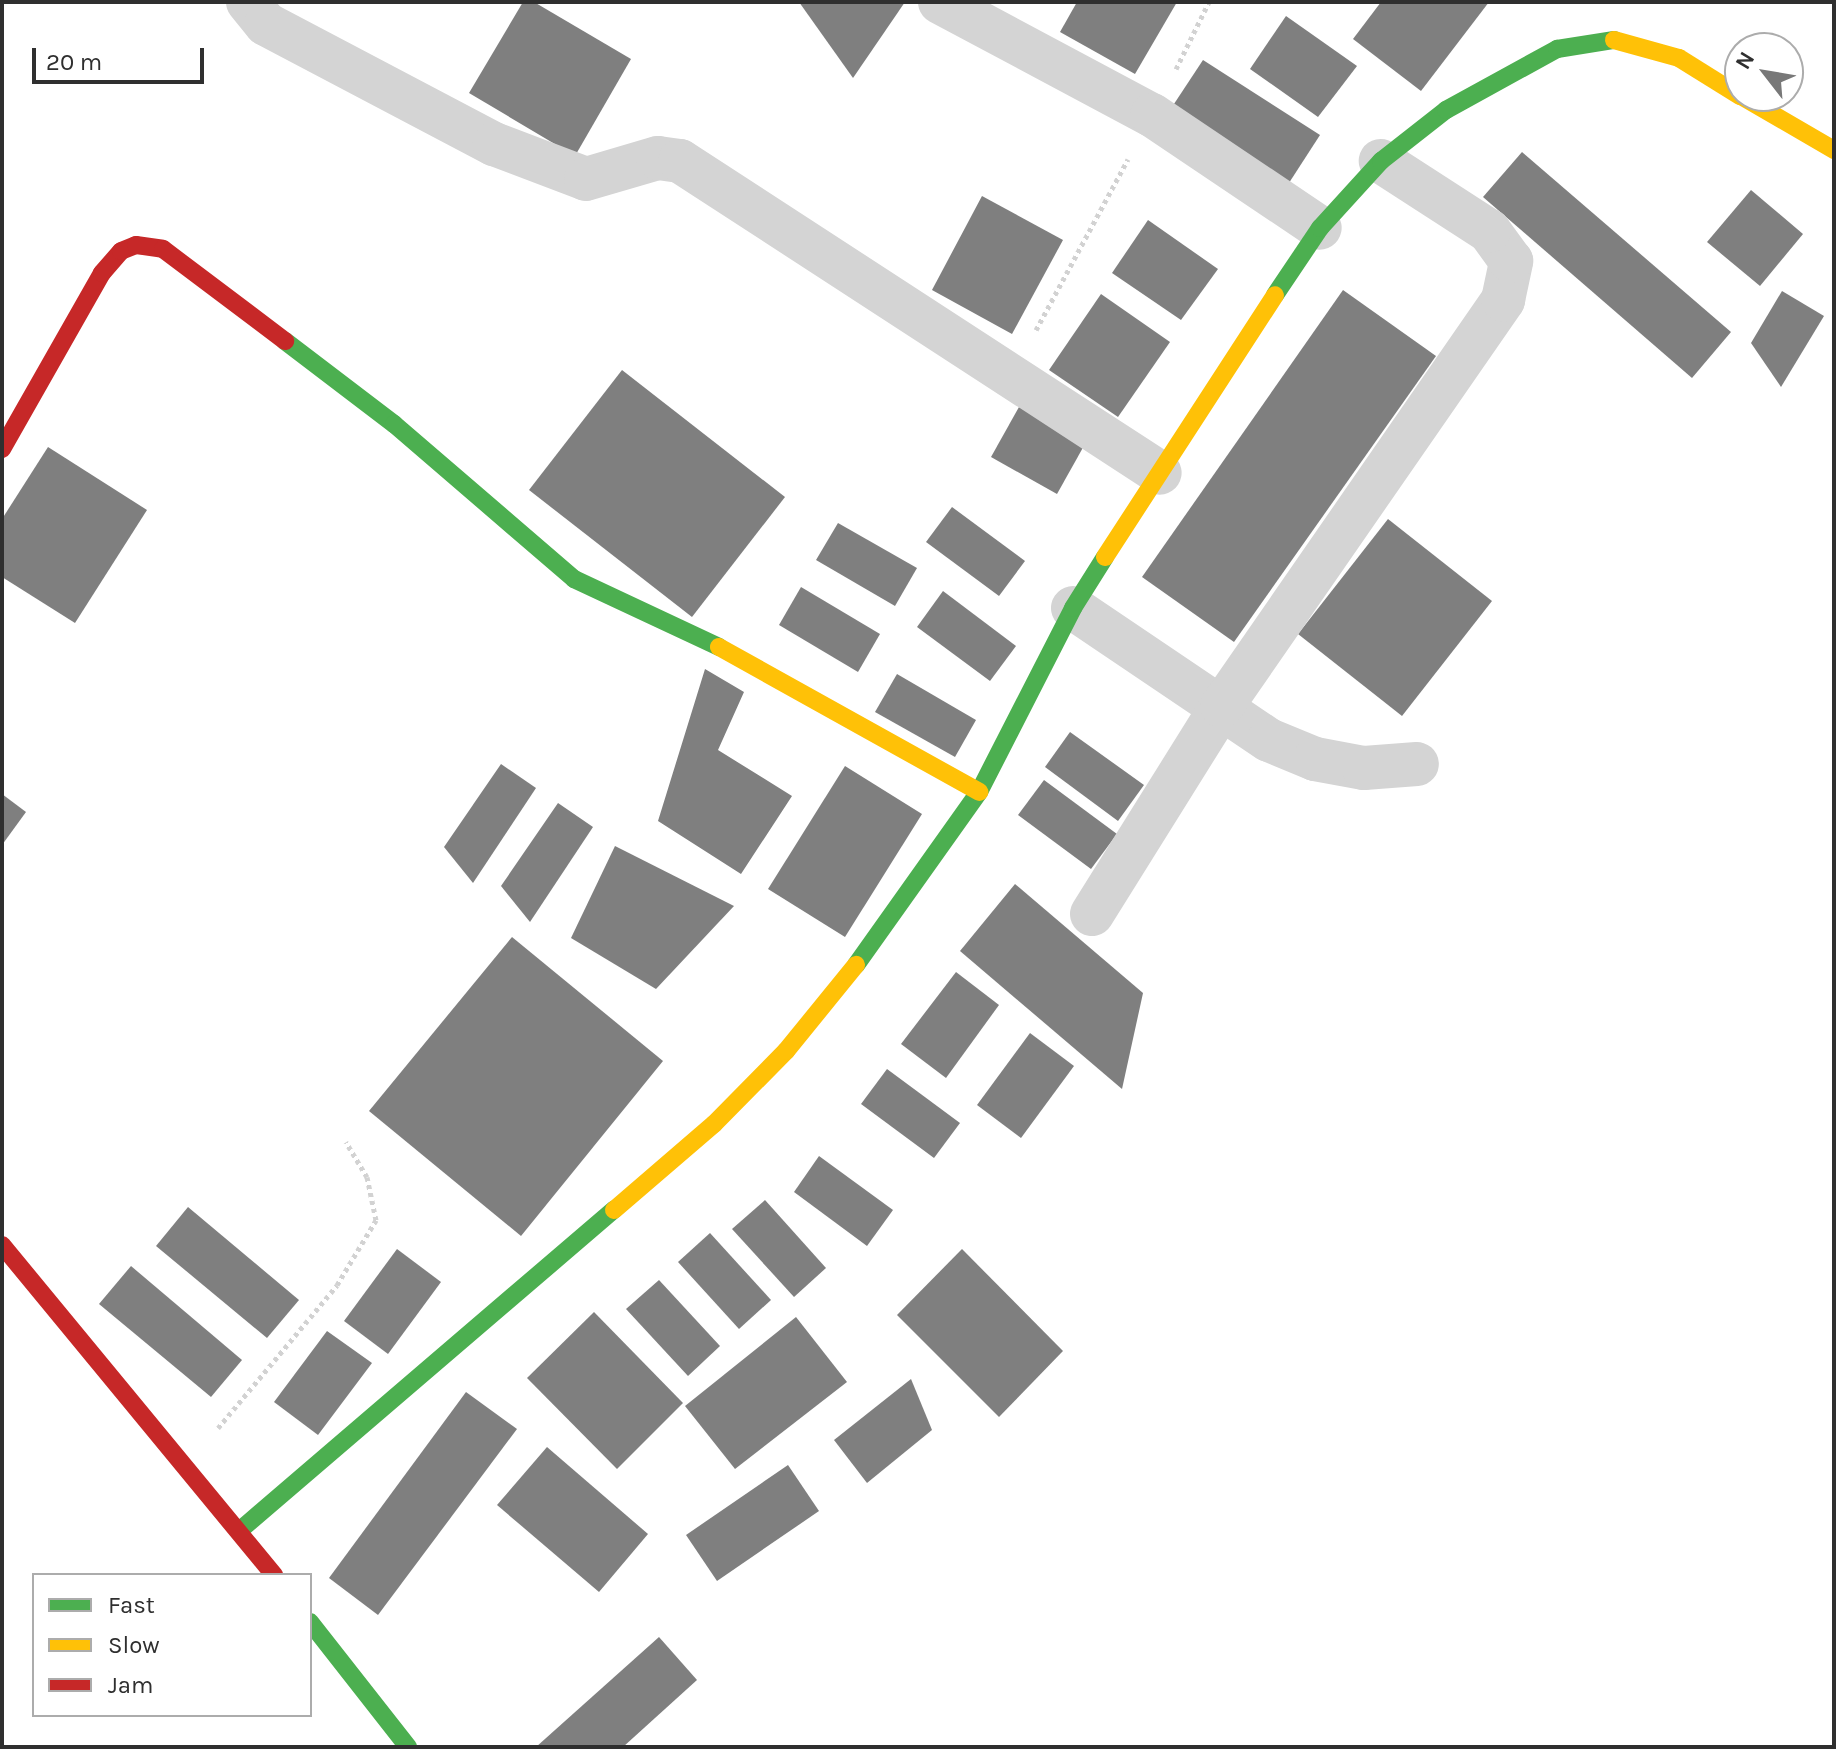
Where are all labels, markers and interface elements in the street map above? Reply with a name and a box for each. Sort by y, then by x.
scale bar [36,32,208,82]
north arrow [1724,32,1804,112]
text: N [1730,47,1760,74]
text: 20 m [46,48,102,76]
legend [32,1573,312,1717]
text: Fast [108,1591,155,1619]
text: Slow [108,1631,160,1659]
text: Jam [108,1671,153,1699]

